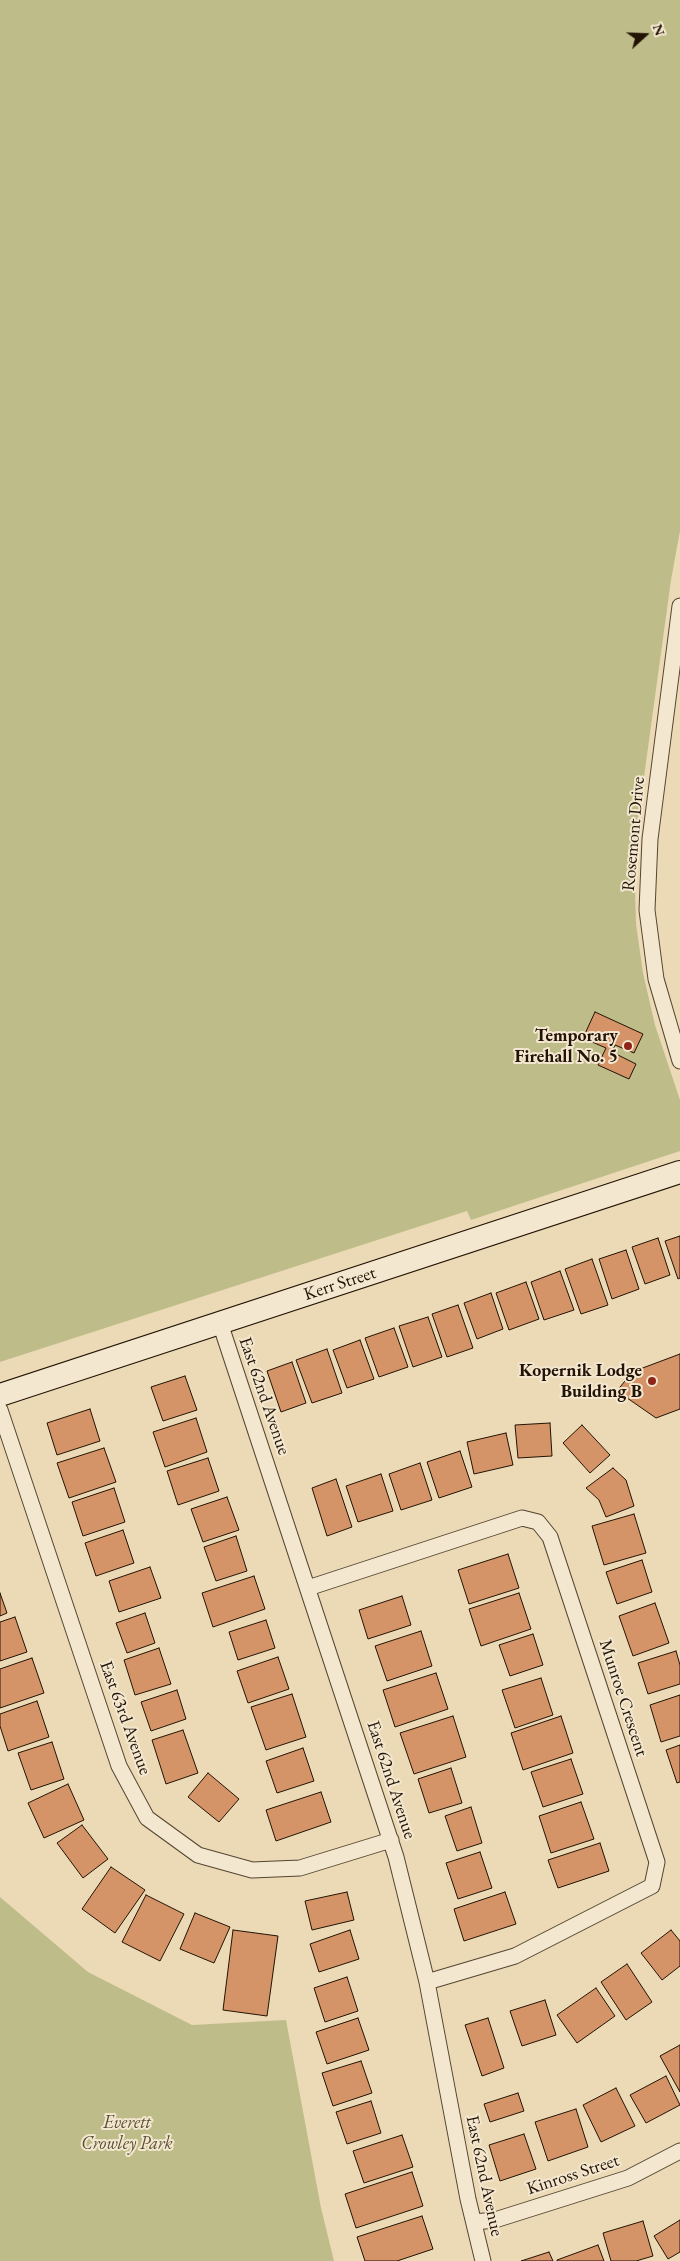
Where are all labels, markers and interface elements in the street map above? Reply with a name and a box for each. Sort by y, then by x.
north arrow [620,10,670,60]
text: N [649,21,669,38]
street label: Rosemont Drive [618,776,650,892]
place label: Temporary Firehall No. 5 [514,1025,618,1068]
marker: Temporary Firehall No. 5 [622,1040,634,1052]
street label: Kerr Street [301,1262,379,1306]
street label: East 62nd Avenue [234,1334,294,1458]
place label: Kopernik Lodge Building B [519,1360,642,1402]
marker: Kopernik Lodge Building B [646,1375,658,1387]
street label: Munroe Crescent [594,1637,652,1759]
street label: East 63rd Avenue [94,1658,156,1778]
street label: East 62nd Avenue [362,1718,420,1842]
park label: Everett Crowley Park [81,2112,173,2154]
street label: East 62nd Avenue [461,2114,507,2238]
street label: Kinross Street [524,2150,622,2200]

